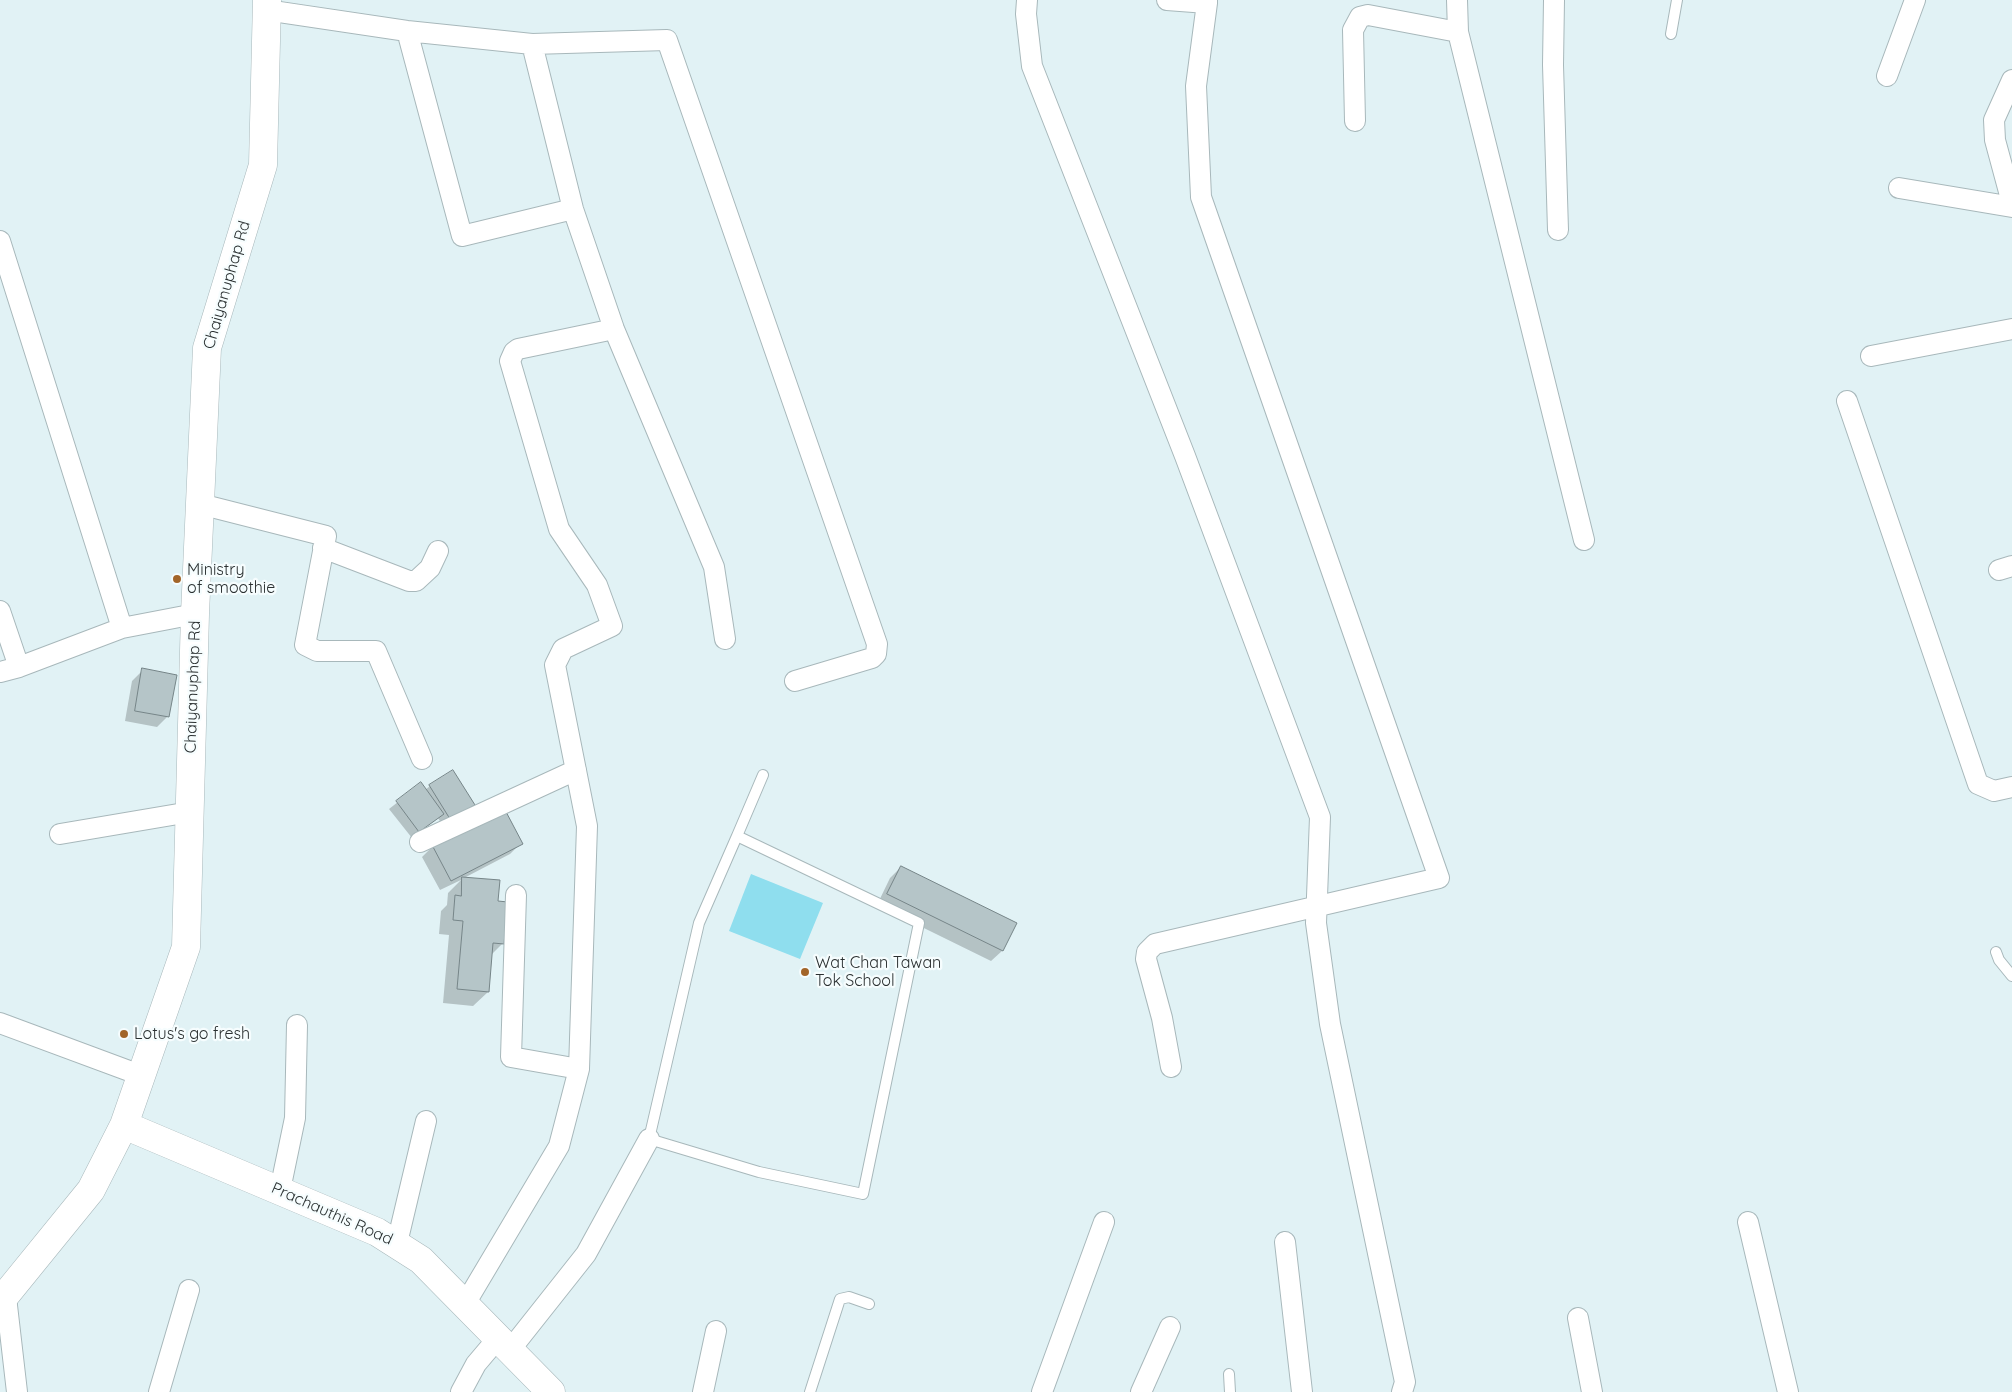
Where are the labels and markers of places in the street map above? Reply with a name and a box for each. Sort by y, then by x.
place label: Ministry of smoothie [187,560,275,598]
marker: Ministry of smoothie [171,573,183,585]
place label: Wat Chan Tawan Tok School [815,953,941,991]
marker: Wat Chan Tawan Tok School [799,966,811,978]
place label: Lotus's go fresh [134,1024,250,1044]
marker: Lotus's go fresh [118,1028,130,1040]

